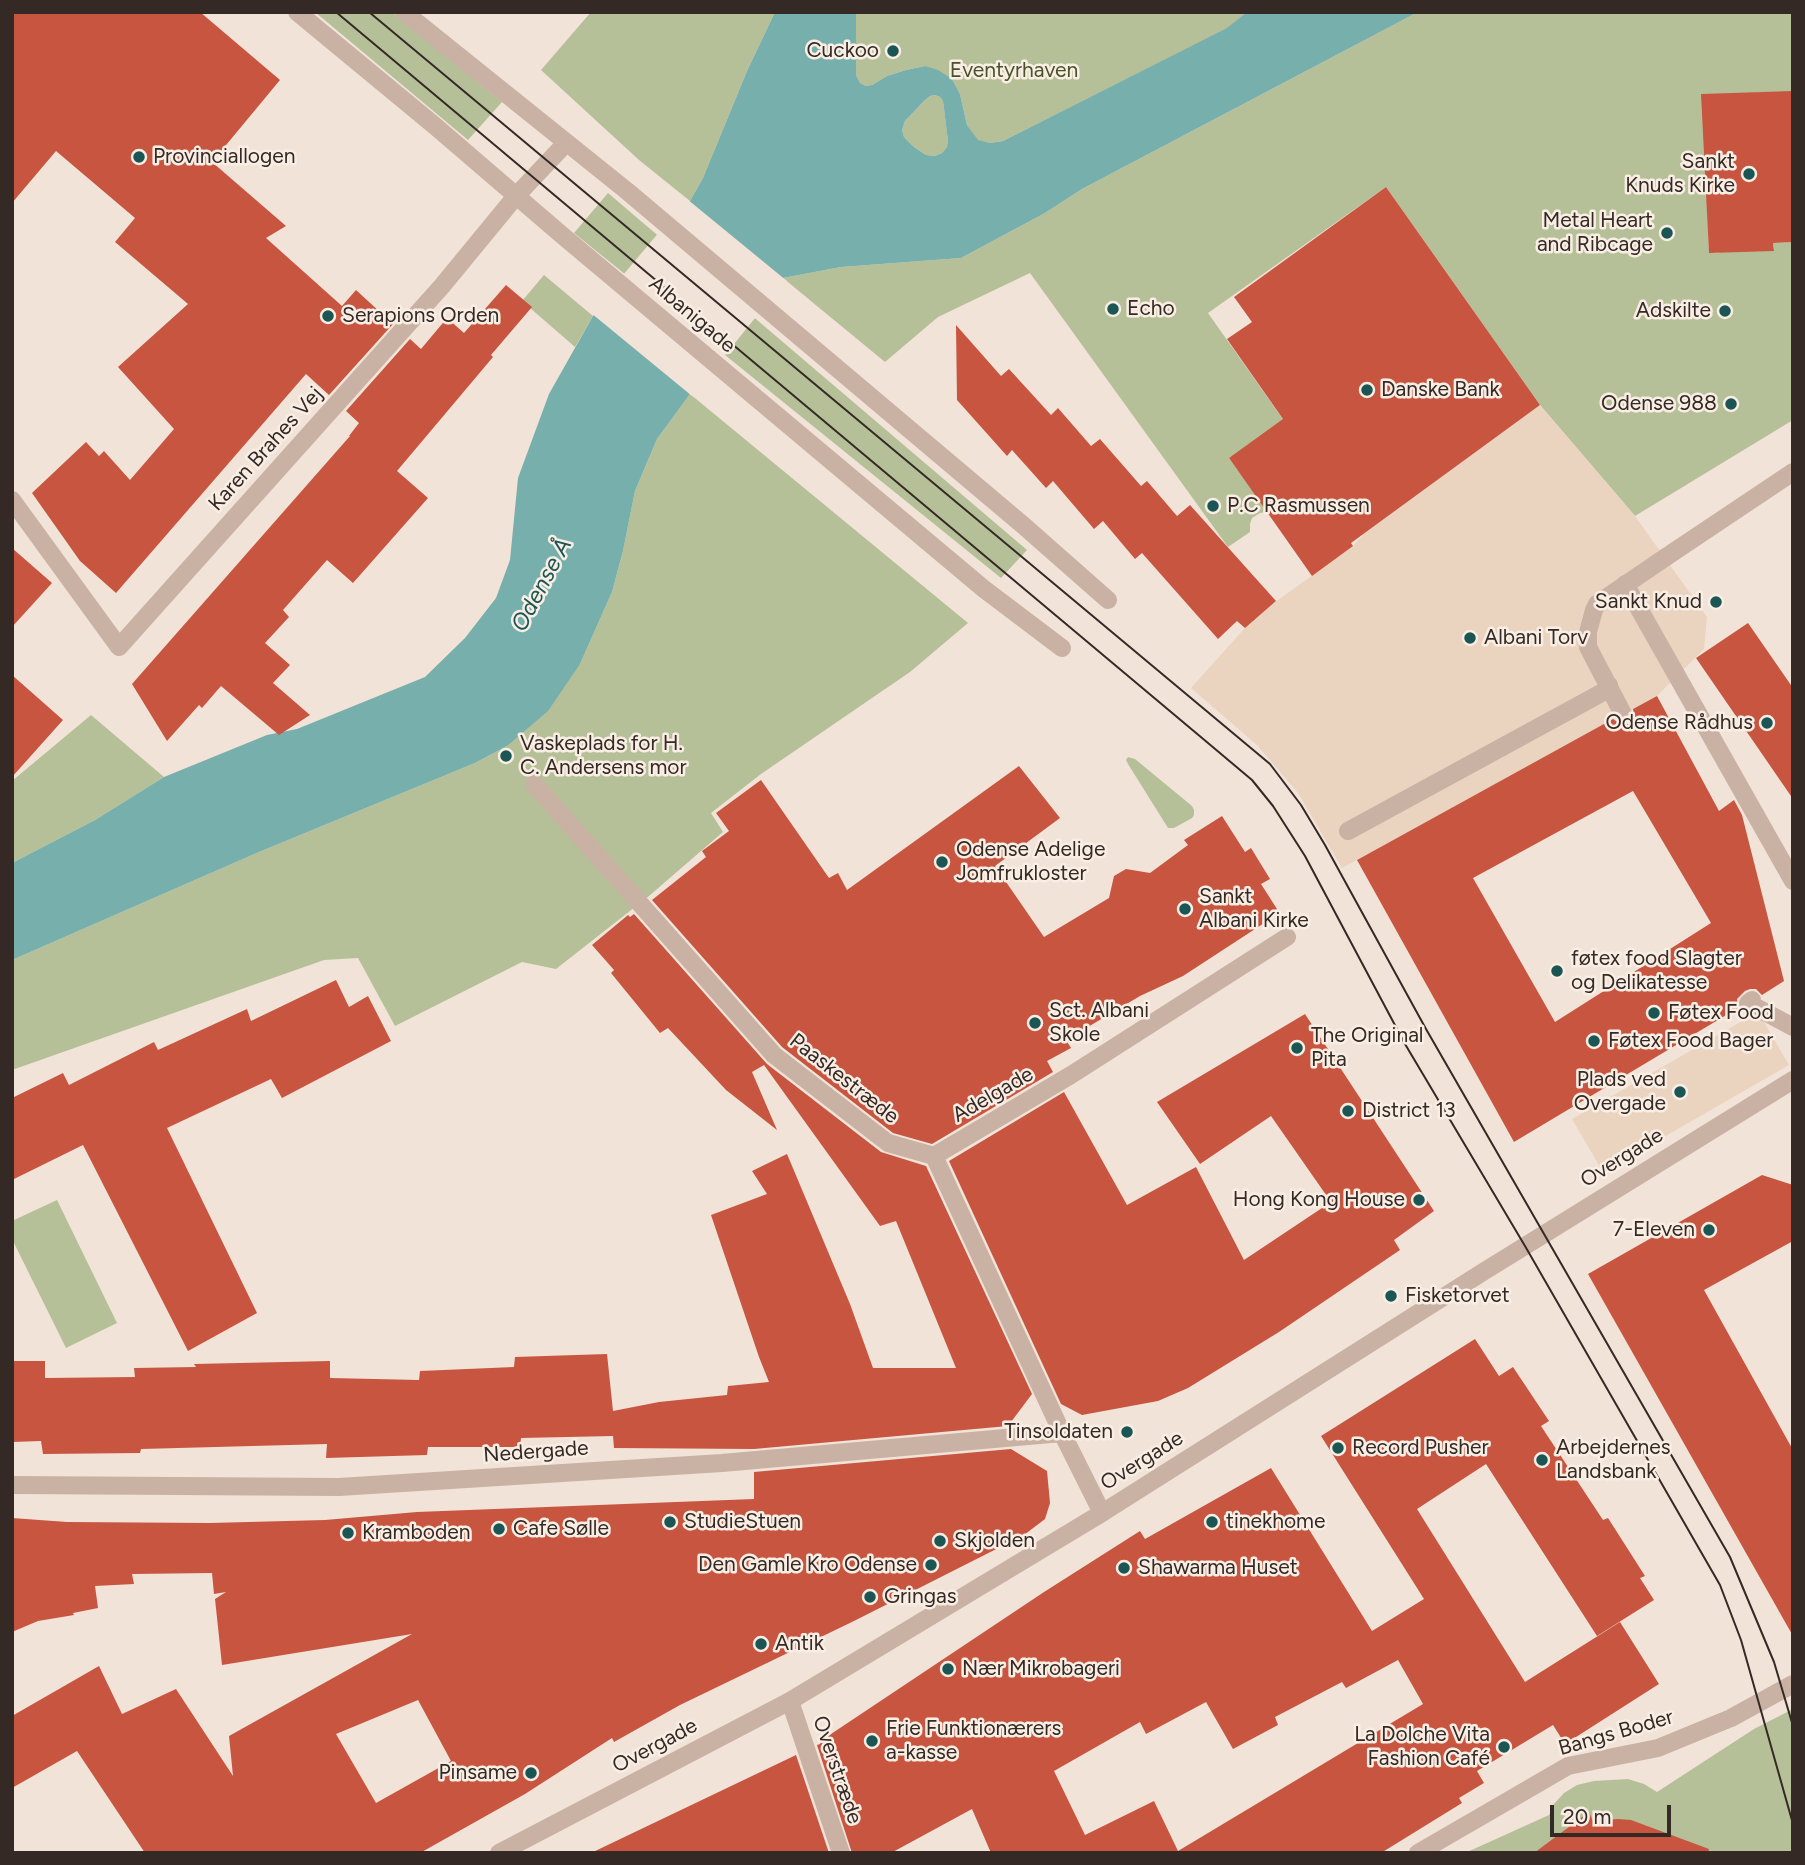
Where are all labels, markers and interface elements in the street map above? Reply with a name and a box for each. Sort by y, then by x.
place label: Cuckoo [806,38,879,64]
marker: Cuckoo [885,43,901,59]
park label: Eventyrhaven [950,58,1078,84]
place label: Provinciallogen [153,144,295,170]
marker: Provinciallogen [131,149,147,165]
place label: Sankt Knuds Kirke [1625,149,1735,199]
marker: Sankt Knuds Kirke [1741,166,1757,182]
place label: Metal Heart and Ribcage [1537,208,1653,258]
marker: Metal Heart and Ribcage [1659,225,1675,241]
street label: Albanigade [644,272,740,358]
place label: Echo [1127,296,1175,322]
place label: Adskilte [1636,298,1711,324]
marker: Echo [1105,301,1121,317]
place label: Serapions Orden [342,303,499,329]
marker: Adskilte [1717,303,1733,319]
marker: Serapions Orden [320,308,336,324]
place label: Danske Bank [1381,377,1500,403]
street label: Karen Brahes Vej [204,382,328,516]
marker: Danske Bank [1359,382,1375,398]
place label: Odense 988 [1601,391,1717,417]
marker: Odense 988 [1723,396,1739,412]
place label: P.C Rasmussen [1227,493,1370,519]
marker: P.C Rasmussen [1205,498,1221,514]
water label: Odense Å [506,534,578,636]
place label: Sankt Knud [1595,589,1702,615]
marker: Sankt Knud [1708,594,1724,610]
place label: Albani Torv [1484,625,1588,651]
marker: Albani Torv [1462,630,1478,646]
place label: Odense Rådhus [1605,710,1753,736]
marker: Odense Rådhus [1759,715,1775,731]
place label: Vaskeplads for H. C. Andersens mor [520,731,687,781]
marker: Vaskeplads for H. C. Andersens mor [498,748,514,764]
place label: Odense Adelige Jomfrukloster [956,837,1105,887]
marker: Odense Adelige Jomfrukloster [934,854,950,870]
place label: Sankt Albani Kirke [1199,884,1309,934]
marker: Sankt Albani Kirke [1177,901,1193,917]
place label: føtex food Slagter og Delikatesse [1571,946,1742,996]
marker: føtex food Slagter og Delikatesse [1549,963,1565,979]
place label: Sct. Albani Skole [1049,998,1149,1048]
place label: Føtex Food [1668,1000,1774,1026]
marker: Føtex Food [1646,1005,1662,1021]
marker: Sct. Albani Skole [1027,1015,1043,1031]
place label: The Original Pita [1311,1023,1423,1073]
place label: Føtex Food Bager [1608,1028,1773,1054]
street label: Paaskestræde [784,1029,904,1129]
marker: Føtex Food Bager [1586,1033,1602,1049]
marker: The Original Pita [1289,1040,1305,1056]
street label: Adelgade [948,1062,1038,1128]
place label: Plads ved Overgade [1574,1067,1666,1117]
marker: Plads ved Overgade [1672,1084,1688,1100]
place label: District 13 [1362,1098,1456,1124]
marker: District 13 [1340,1103,1356,1119]
street label: Overgade [1576,1123,1668,1193]
place label: Hong Kong House [1233,1187,1405,1213]
marker: Hong Kong House [1411,1192,1427,1208]
place label: 7-Eleven [1613,1217,1695,1243]
marker: 7-Eleven [1701,1222,1717,1238]
place label: Fisketorvet [1405,1283,1510,1309]
marker: Fisketorvet [1383,1288,1399,1304]
place label: Tinsoldaten [1004,1419,1113,1445]
marker: Tinsoldaten [1119,1424,1135,1440]
street label: Overgade [1096,1426,1188,1496]
place label: Record Pusher [1352,1435,1489,1461]
place label: Arbejdernes Landsbank [1556,1435,1671,1485]
street label: Nedergade [483,1436,589,1468]
marker: Record Pusher [1330,1440,1346,1456]
marker: Arbejdernes Landsbank [1534,1452,1550,1468]
place label: StudieStuen [684,1509,801,1535]
place label: tinekhome [1226,1509,1325,1535]
marker: StudieStuen [662,1514,678,1530]
marker: tinekhome [1204,1514,1220,1530]
place label: Cafe Sølle [513,1516,609,1542]
place label: Kramboden [362,1520,470,1546]
marker: Cafe Sølle [491,1521,507,1537]
marker: Kramboden [340,1525,356,1541]
place label: Skjolden [954,1528,1035,1554]
marker: Skjolden [932,1533,948,1549]
place label: Den Gamle Kro Odense [698,1552,917,1578]
place label: Shawarma Huset [1138,1555,1298,1581]
marker: Den Gamle Kro Odense [923,1557,939,1573]
marker: Shawarma Huset [1116,1560,1132,1576]
place label: Gringas [884,1584,956,1610]
marker: Gringas [862,1589,878,1605]
place label: Antik [775,1631,824,1657]
marker: Antik [753,1636,769,1652]
place label: Nær Mikrobageri [962,1656,1120,1682]
marker: Nær Mikrobageri [940,1661,956,1677]
street label: Bangs Boder [1556,1705,1676,1761]
street label: Overgade [608,1713,702,1779]
street label: Overstræde [807,1713,867,1827]
place label: Frie Funktionærers a-kasse [886,1716,1061,1766]
place label: La Dolche Vita Fashion Café [1354,1722,1490,1772]
marker: Frie Funktionærers a-kasse [864,1733,880,1749]
marker: La Dolche Vita Fashion Café [1496,1739,1512,1755]
place label: Pinsame [438,1760,517,1786]
marker: Pinsame [523,1765,539,1781]
scale bar [1553,1792,1674,1836]
text: 20 m [1563,1804,1611,1829]

